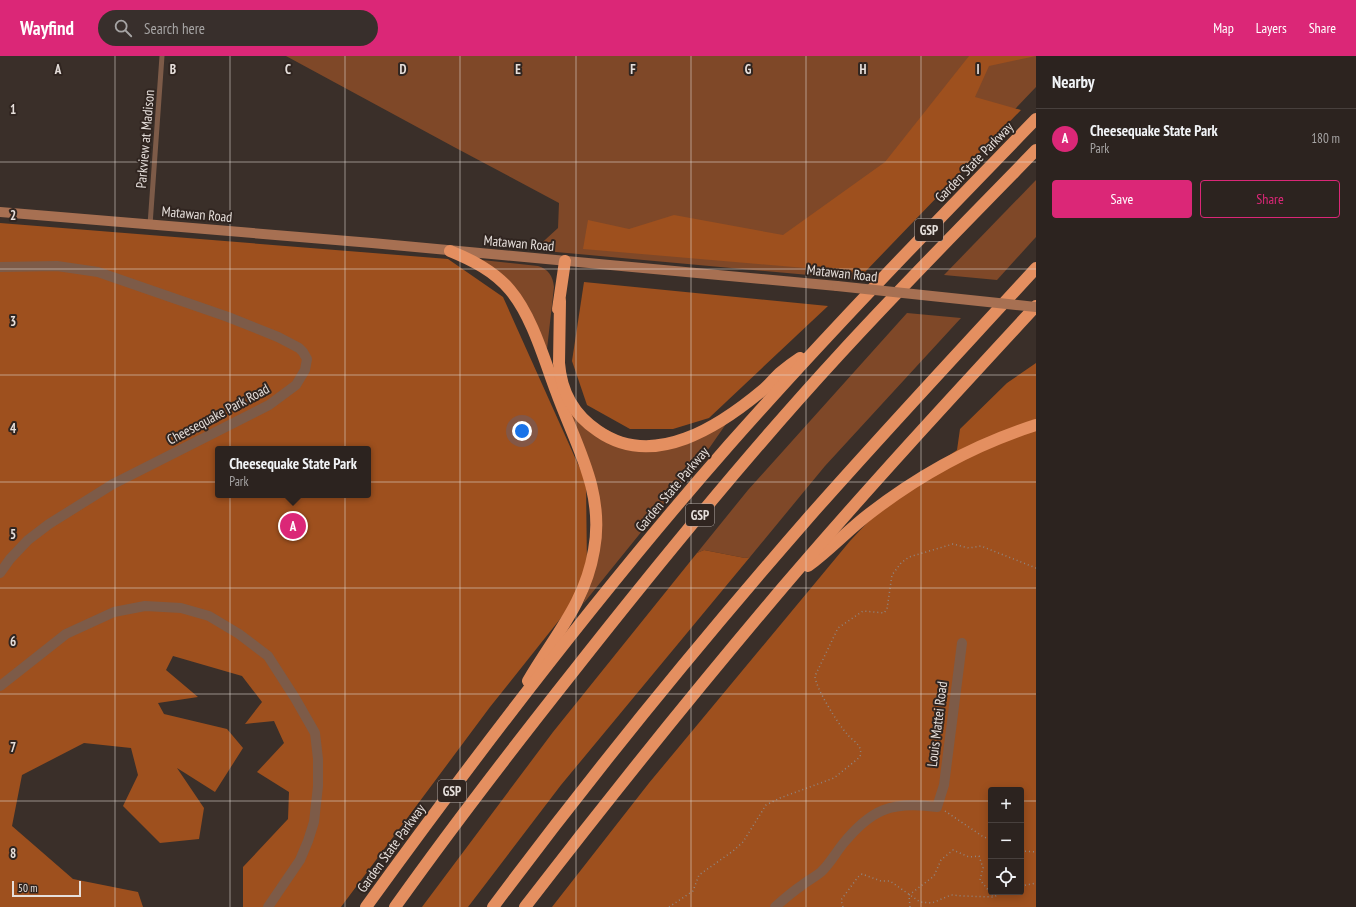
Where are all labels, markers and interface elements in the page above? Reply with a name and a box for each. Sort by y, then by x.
search box [98,10,378,46]
text: Wayfind [20,16,74,40]
icon: search [112,17,134,39]
text: Search here [144,19,205,38]
text: Map [1213,19,1234,37]
text: Layers [1256,19,1287,37]
text: Share [1309,19,1336,37]
text: A [54,61,62,78]
text: B [170,61,176,78]
text: C [285,61,291,78]
text: D [400,61,407,78]
text: E [515,61,521,78]
text: F [630,61,636,78]
text: G [745,61,752,78]
text: H [860,61,867,78]
text: I [976,61,980,78]
text: Nearby [1052,71,1095,93]
street label: Parkview at Madison [132,89,158,189]
text: 1 [10,101,16,118]
street label: Garden State Parkway [931,117,1018,206]
text: Cheesequake State Park [1090,121,1218,140]
text: A [1062,130,1068,147]
text: 180 m [1311,130,1340,147]
text: Park [1090,140,1109,157]
button: Save [1052,180,1192,218]
button: Share [1200,180,1340,218]
street label: Matawan Road [161,202,233,226]
text: 2 [10,207,16,224]
road number: GSP [915,219,943,241]
street label: Matawan Road [483,231,555,255]
street label: Matawan Road [806,260,878,286]
text: 3 [10,313,16,330]
street label: Cheesequake Park Road [164,379,272,449]
text: 4 [10,420,17,437]
your location [512,421,532,441]
street label: Garden State Parkway [631,442,713,535]
popup [215,446,371,498]
text: Cheesequake State Park [229,454,357,473]
text: Park [229,473,248,490]
road number: GSP [686,504,714,526]
pin: A [280,511,306,541]
text: 5 [10,526,16,543]
text: 6 [10,633,16,650]
street label: Louis Mattei Road [923,680,951,768]
text: 7 [10,739,16,756]
road number: GSP [438,780,466,802]
map controls [988,787,1024,895]
button: + [988,787,1024,823]
street label: Garden State Parkway [353,800,430,896]
button: − [988,823,1024,859]
text: 8 [10,845,16,862]
button: locate [988,859,1024,895]
scale bar [12,879,81,898]
text: 50 m [18,881,37,895]

